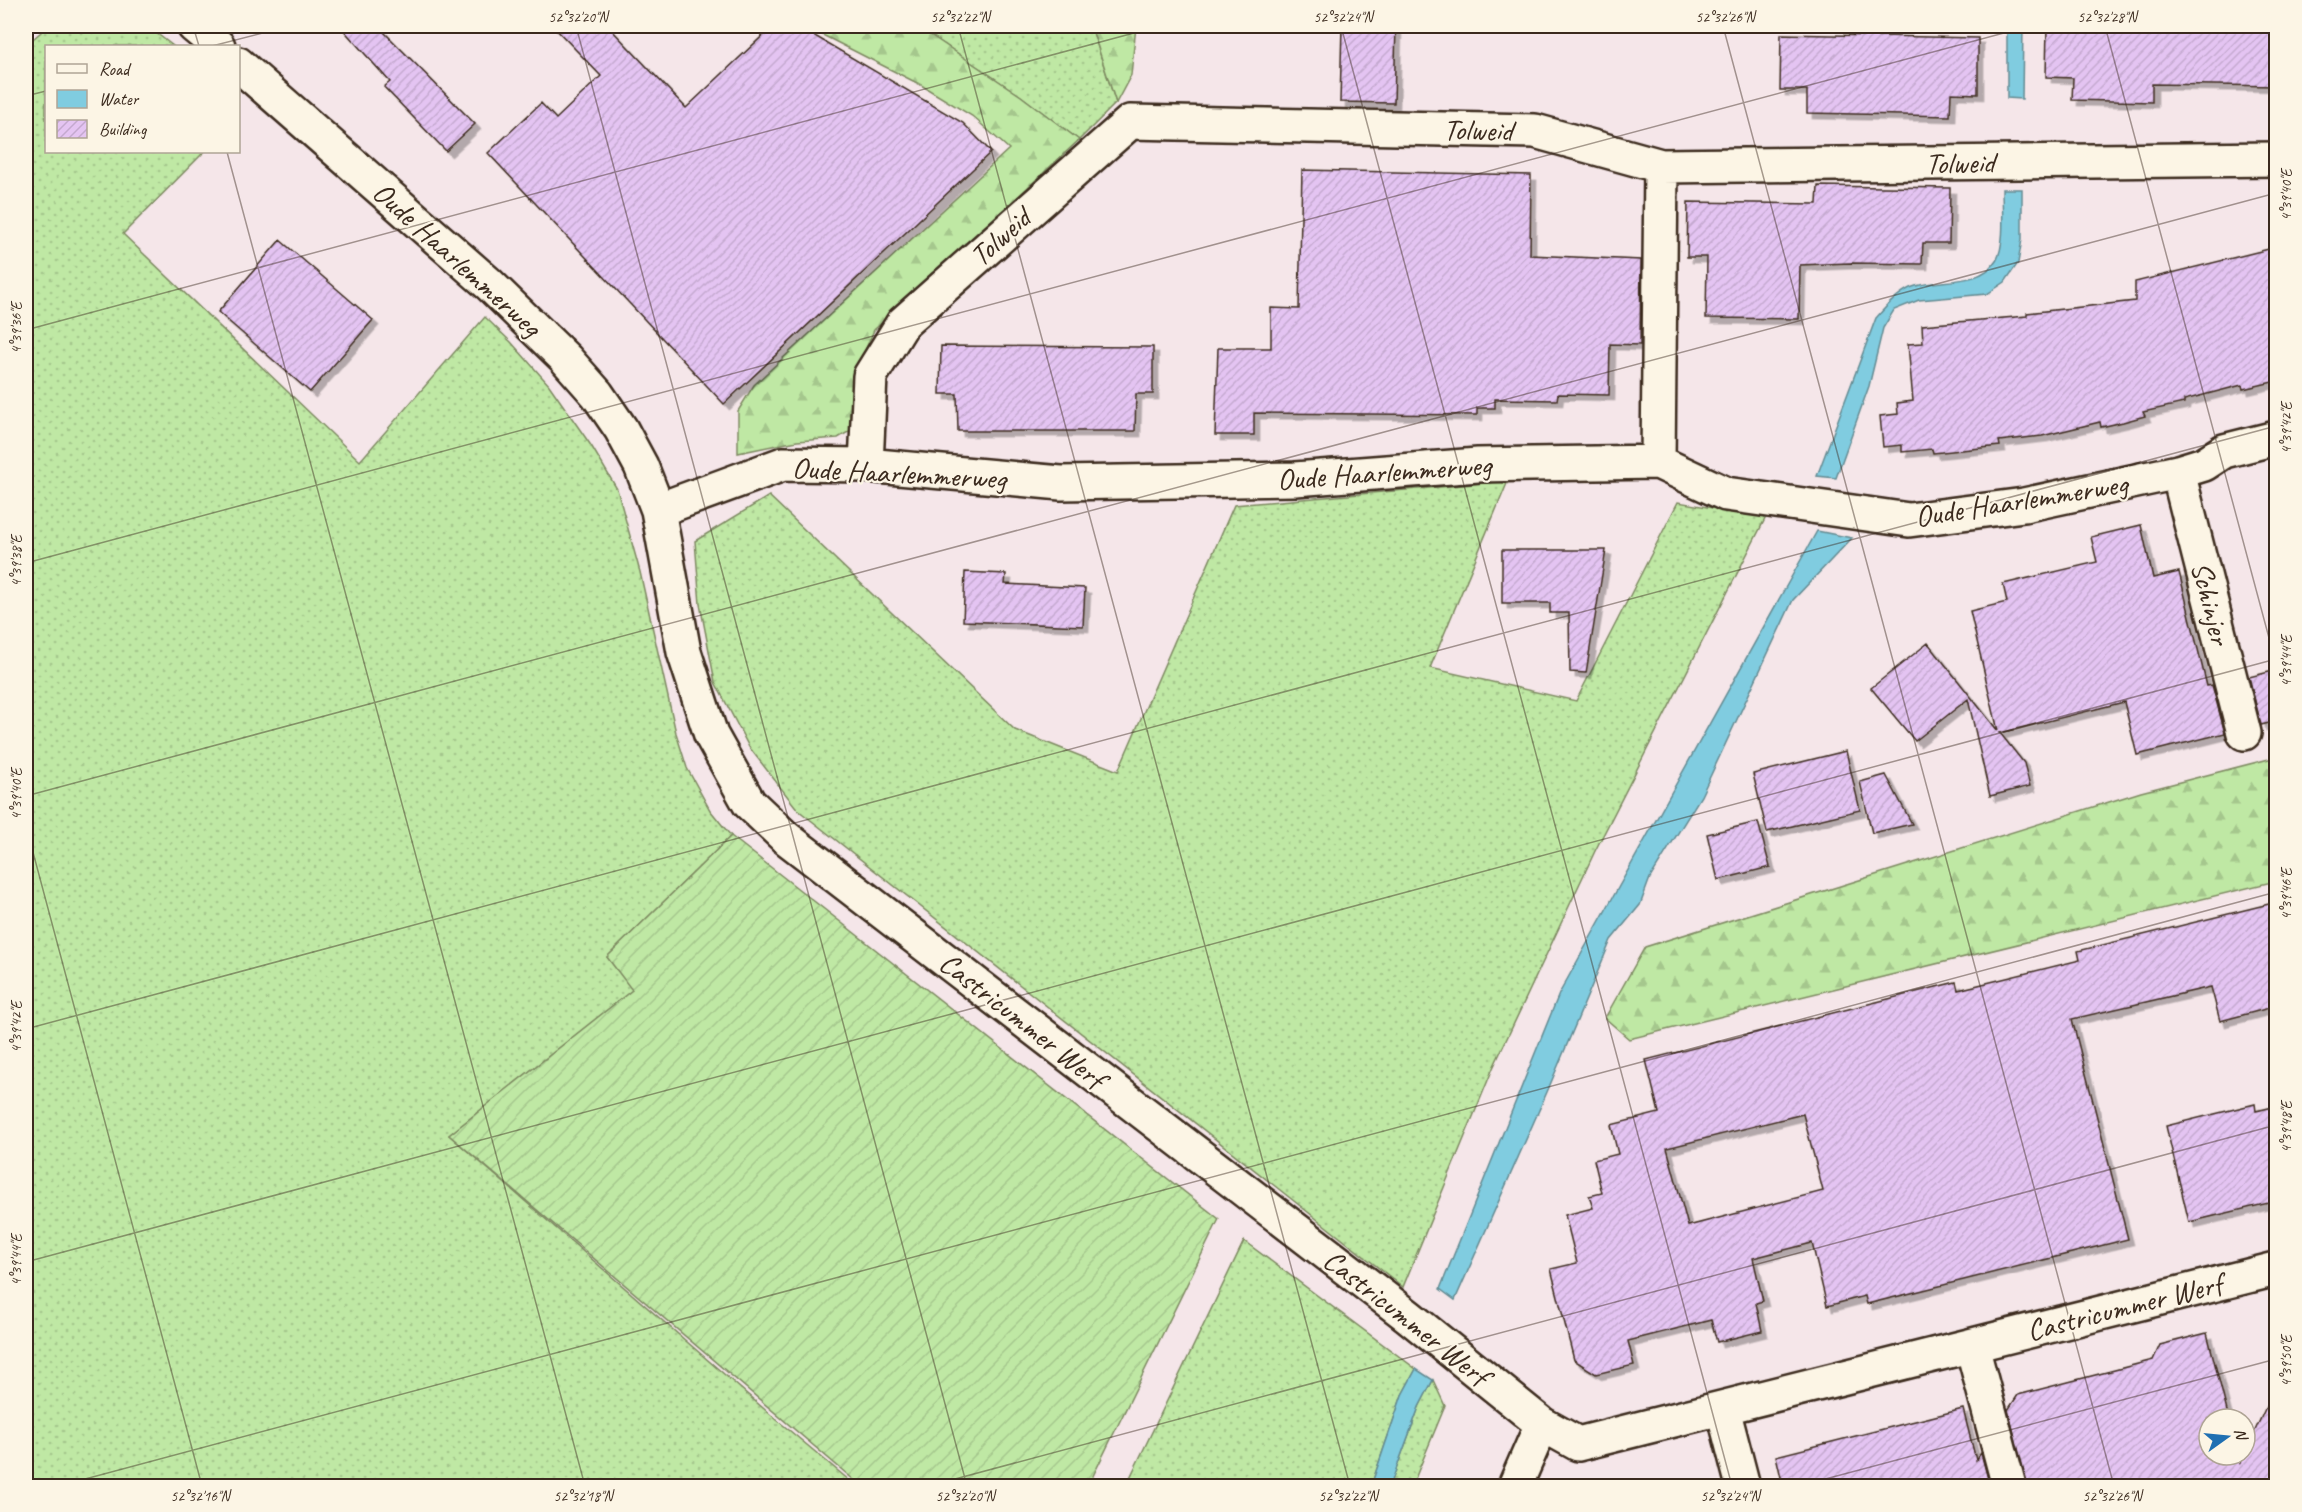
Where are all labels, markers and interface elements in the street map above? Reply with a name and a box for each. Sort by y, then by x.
text: 52°32'20"N [548,8,611,27]
text: 52°32'22"N [930,8,993,27]
text: 52°32'24"N [1313,8,1376,27]
text: 52°32'26"N [1695,8,1758,27]
text: 52°32'28"N [2077,8,2140,27]
legend [45,45,240,153]
text: Road [99,58,132,80]
text: Water [99,88,140,110]
street label: Tolweid [1443,110,1517,150]
text: Building [99,118,148,140]
street label: Tolweid [1925,143,1999,183]
text: 4°39'40"E [2277,167,2296,221]
street label: Oude Haarlemmerweg [365,173,551,346]
street label: Tolweid [962,197,1042,274]
text: 4°39'36"E [7,300,26,354]
text: 4°39'42"E [2277,400,2296,454]
street label: Oude Haarlemmerweg [1276,445,1495,498]
street label: Oude Haarlemmerweg [791,448,1009,498]
street label: Oude Haarlemmerweg [1912,464,2132,536]
text: 4°39'38"E [7,533,26,587]
street label: Schinjer [2182,558,2240,650]
text: 4°39'44"E [2277,633,2296,687]
text: 4°39'40"E [7,766,26,820]
text: 4°39'46"E [2277,866,2296,920]
street label: Castricummer Werf [932,944,1118,1101]
text: 4°39'42"E [7,999,26,1053]
text: 4°39'48"E [2277,1099,2296,1153]
text: 4°39'44"E [7,1232,26,1286]
street label: Castricummer Werf [1316,1241,1502,1398]
street label: Castricummer Werf [2023,1263,2232,1350]
text: 4°39'50"E [2277,1333,2296,1387]
north arrow [2197,1407,2257,1467]
text: N [2230,1426,2252,1444]
text: 52°32'16"N [170,1487,233,1506]
text: 52°32'18"N [553,1487,616,1506]
text: 52°32'20"N [935,1487,998,1506]
text: 52°32'22"N [1318,1487,1381,1506]
text: 52°32'24"N [1700,1487,1763,1506]
text: 52°32'26"N [2082,1487,2145,1506]

